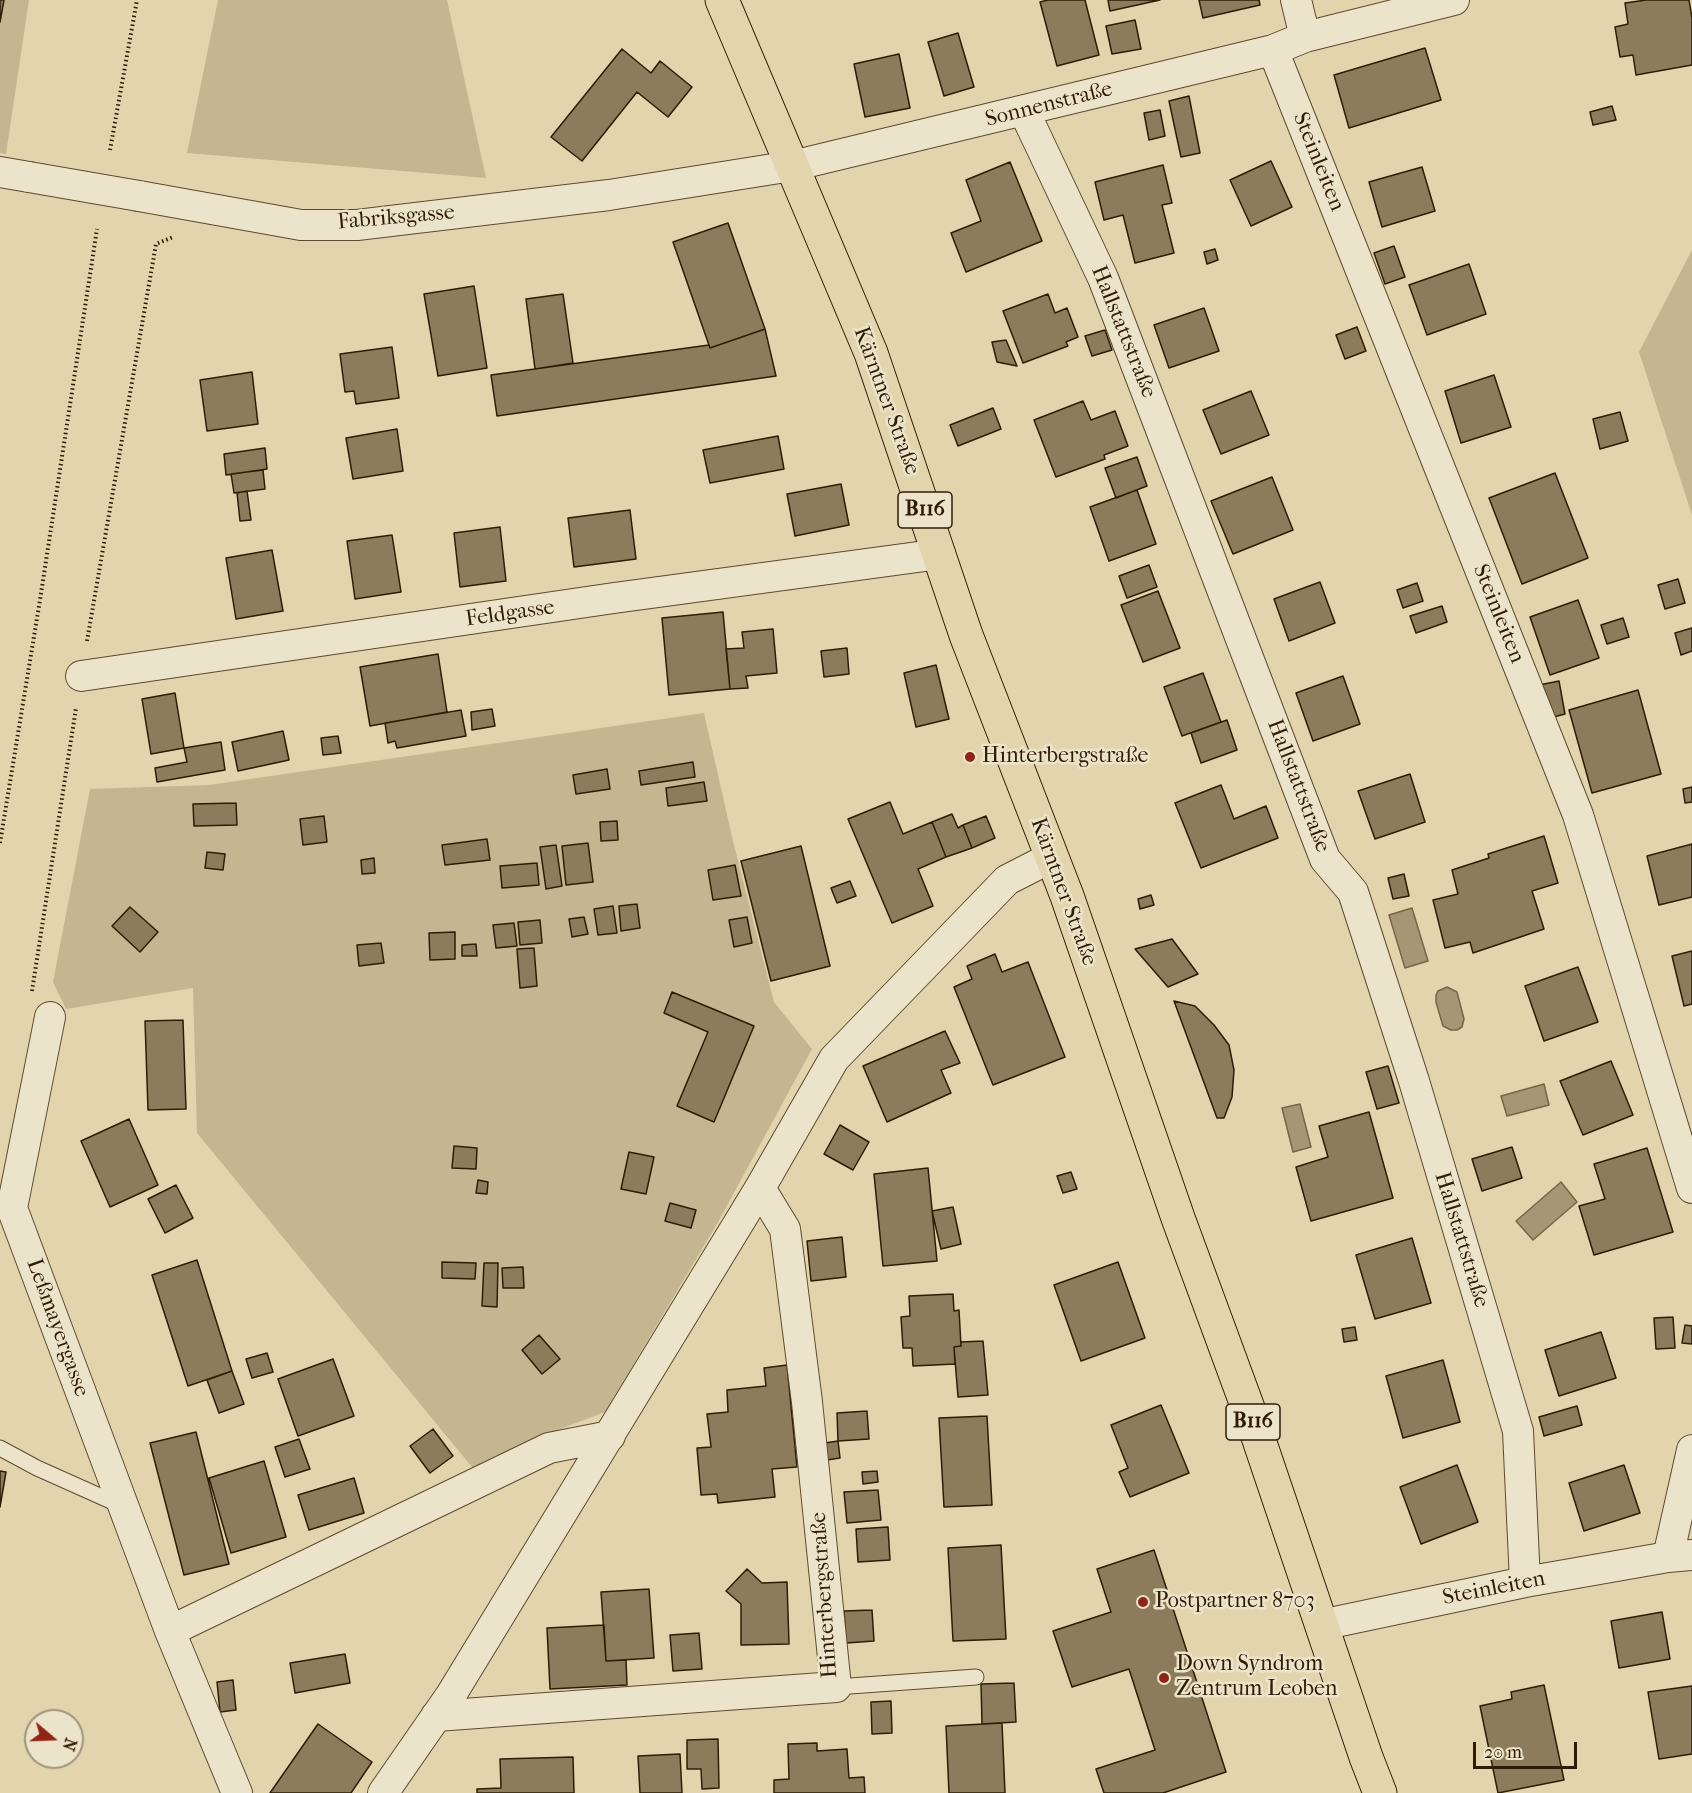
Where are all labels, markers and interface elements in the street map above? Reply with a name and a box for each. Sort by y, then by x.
street label: Sonnenstraße [983,76,1115,134]
street label: Steinleiten [1286,109,1350,215]
street label: Fabriksgasse [336,200,456,236]
street label: Hallstattstraße [1085,262,1161,402]
street label: Kärntner Straße [847,323,925,479]
road number: B116 [898,492,952,528]
street label: Steinleiten [1466,561,1530,667]
street label: Feldgasse [464,595,556,633]
street label: Hallstattstraße [1261,716,1335,856]
place label: Hinterbergstraße [982,744,1148,770]
marker: Hinterbergstraße [963,750,977,764]
street label: Kärntner Straße [1024,814,1102,970]
street label: Hallstattstraße [1428,1169,1494,1311]
street label: Leßmayergasse [20,1255,94,1401]
road number: B116 [1226,1404,1280,1440]
street label: Hinterbergstraße [806,1511,844,1679]
street label: Steinleiten [1440,1566,1548,1612]
place label: Postpartner 8703 [1155,1589,1315,1615]
marker: Postpartner 8703 [1136,1595,1150,1609]
place label: Down Syndrom Zentrum Leoben [1176,1652,1338,1704]
marker: Down Syndrom Zentrum Leoben [1157,1671,1171,1685]
north arrow [24,1709,84,1769]
scale bar [1476,1730,1580,1768]
text: N [59,1736,81,1753]
text: 20 m [1484,1742,1522,1763]

